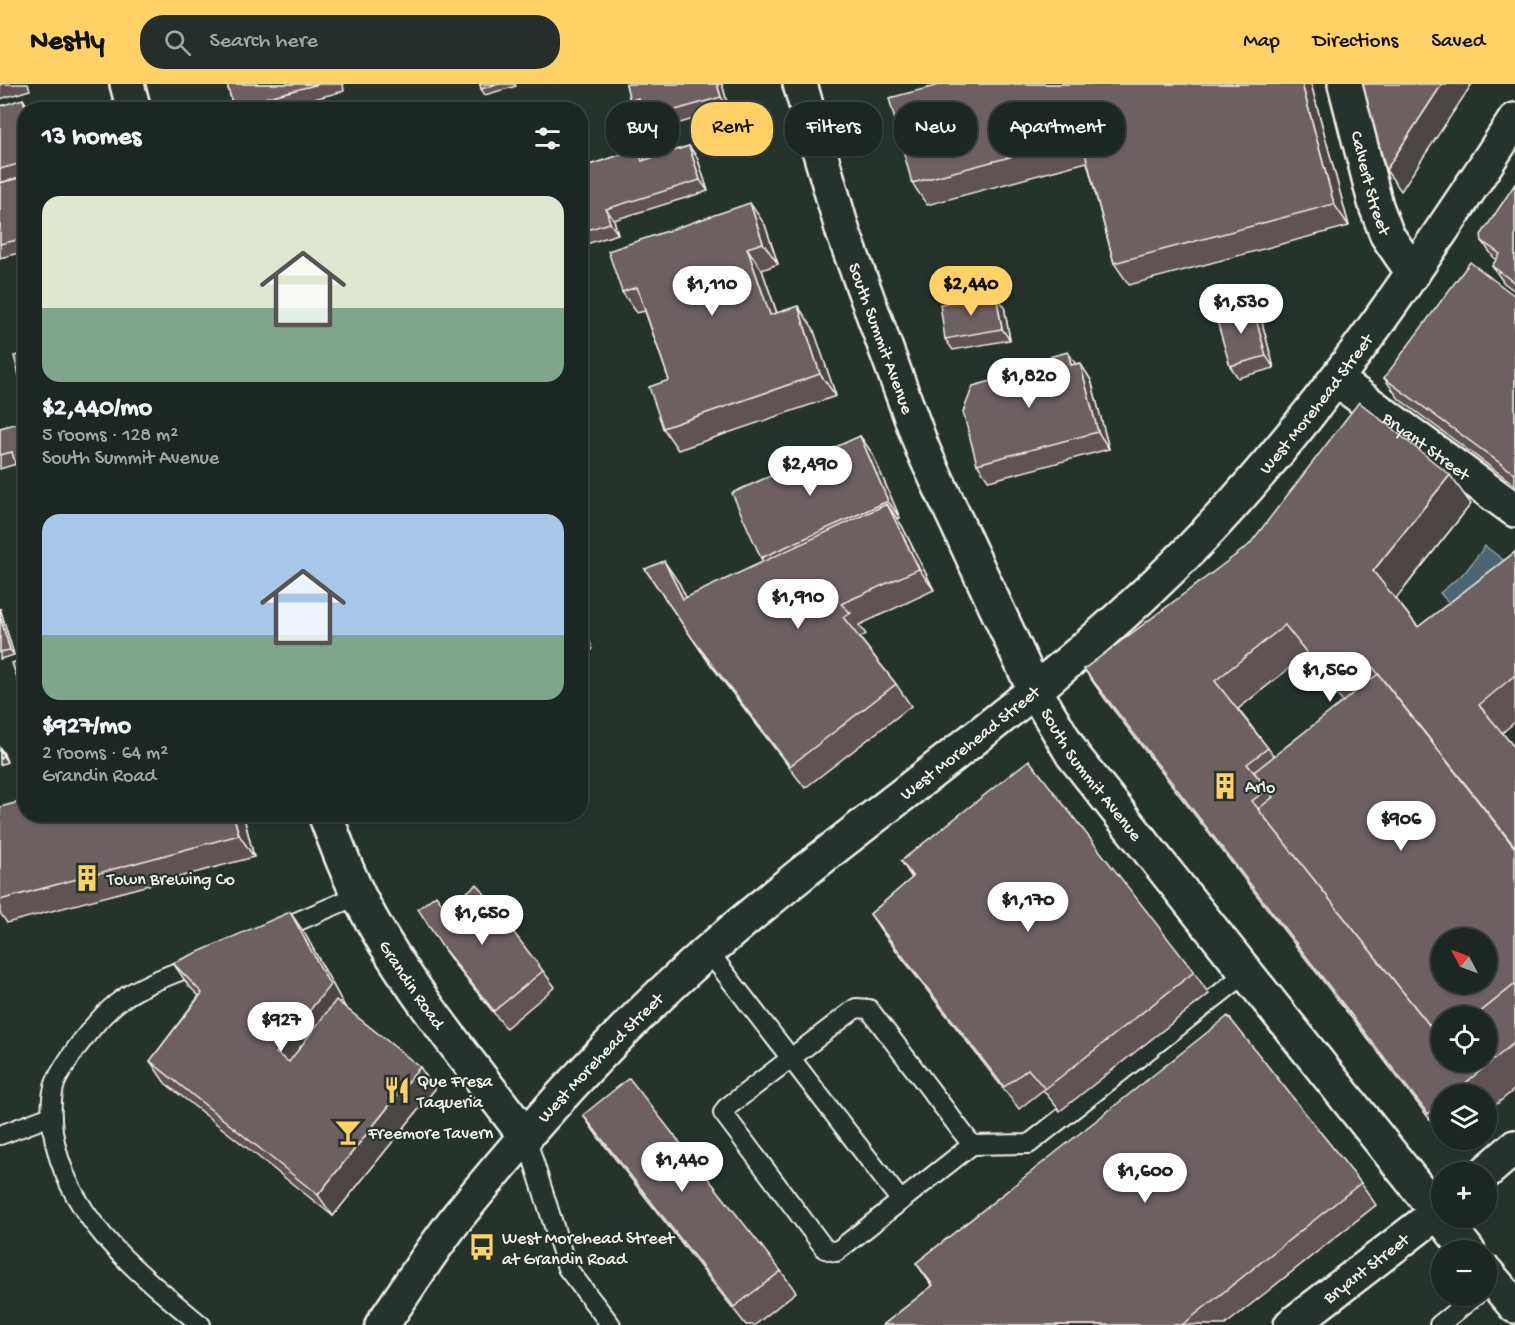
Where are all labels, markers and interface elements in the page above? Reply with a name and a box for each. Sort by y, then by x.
search box [140,15,560,69]
text: Nestly [30,26,104,59]
icon: search [161,26,194,59]
text: Search here [209,29,318,55]
text: Map [1243,30,1280,55]
text: Directions [1313,30,1398,55]
text: Saved [1431,30,1485,55]
chip: Buy [606,102,679,156]
chip: Rent [691,102,773,156]
chip: Filters [785,102,882,156]
chip: New [894,102,977,156]
chip: Apartment [989,102,1125,156]
icon: filters [531,122,564,155]
text: 13 homes [42,123,141,154]
street label: Calvert Street [1344,129,1395,240]
icon: home [249,235,357,343]
street label: South Summit Avenue [842,260,917,418]
pin: $1,110 [663,266,761,317]
pin: $2,440 [922,266,1020,317]
text: $1,110 [687,274,737,297]
text: $2,440 [943,274,999,297]
pin: $1,530 [1192,284,1290,335]
text: $1,530 [1213,292,1269,315]
street label: West Morehead Street [1256,329,1380,479]
pin: $1,820 [980,358,1078,409]
text: $1,820 [1001,366,1057,389]
text: $2,440/mo [42,394,152,425]
street label: Bryant Street [1377,408,1474,487]
text: 5 rooms · 128 m² [42,425,178,448]
pin: $2,490 [761,446,859,497]
text: South Summit Avenue [42,448,219,471]
text: $2,490 [782,454,838,477]
icon: home [249,553,357,661]
pin: $1,910 [749,579,847,630]
text: $1,910 [772,587,824,610]
pin: $1,560 [1281,652,1379,703]
text: $1,560 [1302,660,1358,683]
street label: West Morehead Street [897,681,1046,806]
street label: South Summit Avenue [1035,705,1146,847]
text: $927/mo [42,712,131,743]
text: 2 rooms · 64 m² [42,743,168,766]
text: Grandin Road [42,766,156,789]
building icon: Arlo [1210,771,1240,801]
place label: Arlo [1245,778,1275,799]
pin: $906 [1365,801,1437,852]
text: $906 [1381,809,1421,832]
building icon: Town Brewing Co [72,863,102,893]
place label: Town Brewing Co [106,870,235,891]
pin: $1,170 [979,882,1077,933]
text: $1,170 [1001,890,1055,913]
pin: $1,650 [433,895,531,946]
text: $1,650 [454,903,510,926]
north arrow [1431,928,1497,994]
map controls [1431,928,1497,1306]
street label: Grandin Road [373,937,449,1035]
street label: West Morehead Street [534,988,670,1128]
pin: $927 [245,1002,317,1053]
button: locate [1431,1006,1497,1072]
text: $927 [261,1010,301,1033]
place label: Que Fresa Taqueria [416,1072,494,1114]
restaurant icon: Que Fresa Taqueria [382,1075,412,1105]
button: layers [1431,1084,1497,1150]
bar icon: Freemore Tavern [333,1117,363,1147]
place label: Freemore Tavern [367,1124,494,1145]
pin: $1,440 [633,1142,731,1193]
text: $1,440 [655,1150,709,1173]
pin: $1,600 [1096,1153,1194,1204]
text: $1,600 [1117,1161,1173,1184]
button: + [1431,1162,1497,1228]
place label: West Morehead Street at Grandin Road [502,1229,676,1271]
street label: Bryant Street [1319,1229,1415,1310]
bus stop icon: West Morehead Street at Grandin Road [467,1232,497,1262]
button: − [1431,1240,1497,1306]

